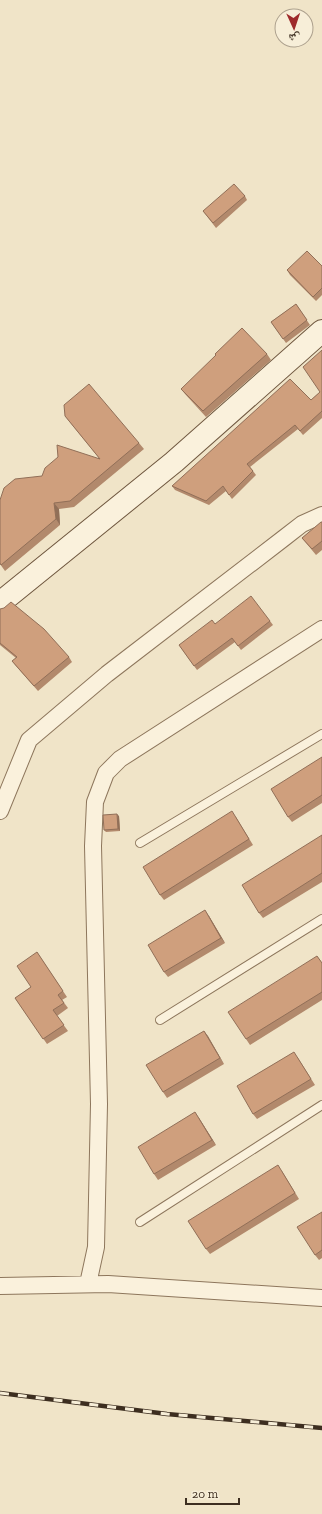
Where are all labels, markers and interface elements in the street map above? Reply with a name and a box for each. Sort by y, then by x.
north arrow [274,8,314,48]
text: ش [288,30,301,44]
scale bar [186,1480,239,1506]
text: 20 m [192,1487,219,1501]

